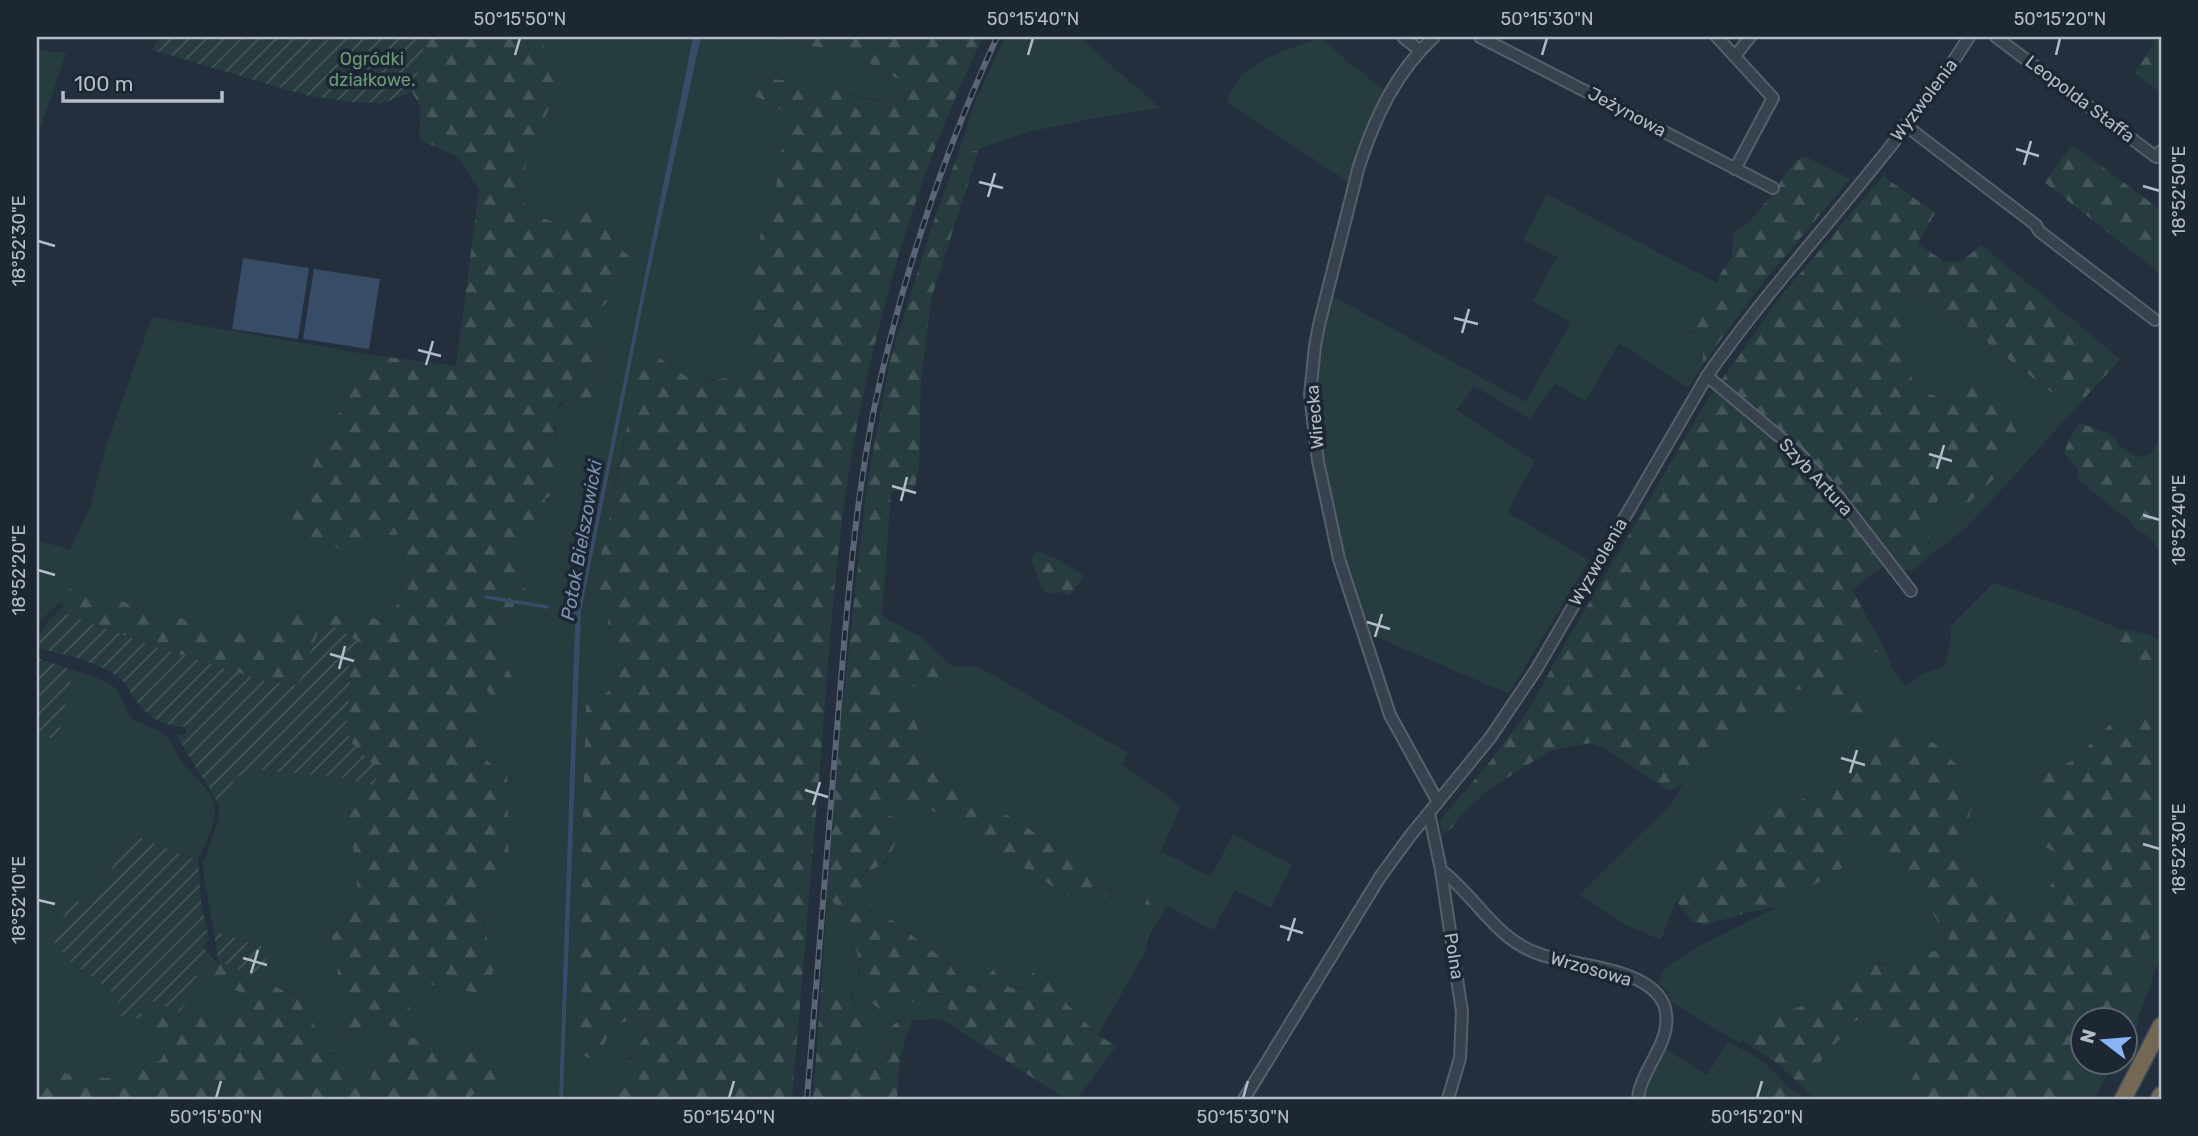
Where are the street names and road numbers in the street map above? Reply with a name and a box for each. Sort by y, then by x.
street label: Leopolda Staffa [2021,51,2139,147]
street label: Wyzwolenia [1886,54,1962,146]
street label: Jeżynowa [1584,82,1670,142]
street label: Wirecka [1301,384,1329,450]
street label: Szyb Artura [1774,434,1858,520]
street label: Wyzwolenia [1564,514,1632,610]
street label: Polna [1439,931,1469,981]
street label: Wrzosowa [1548,947,1634,991]

